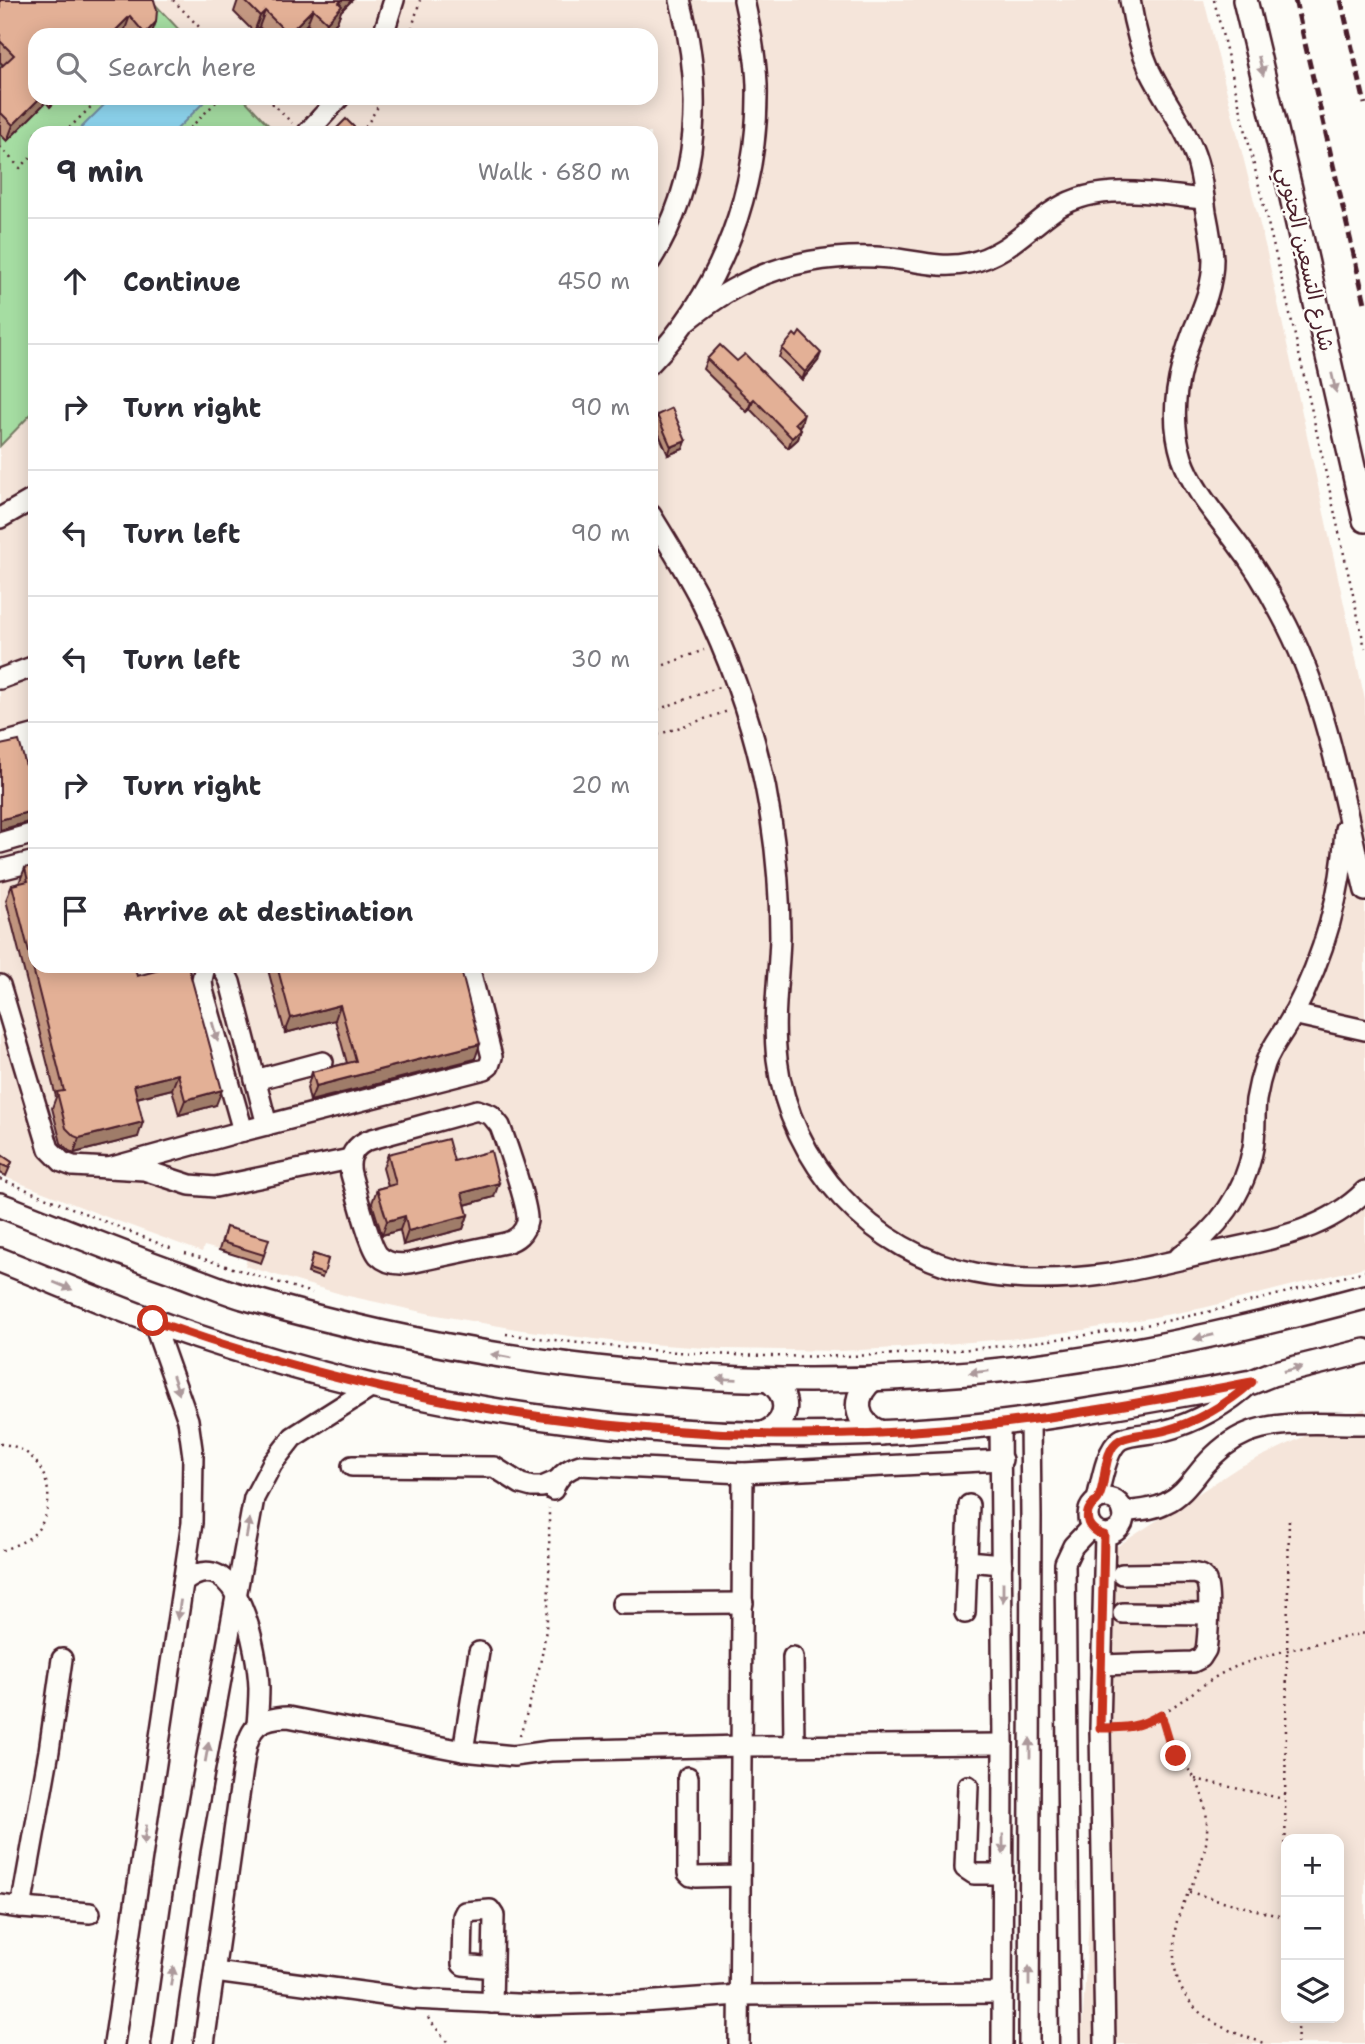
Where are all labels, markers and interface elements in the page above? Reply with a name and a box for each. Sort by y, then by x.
search box [28,28,658,105]
icon: search [52,48,90,86]
text: Search here [108,49,257,84]
one-way arrow [1256,55,1267,77]
text: 9 min [56,151,143,192]
text: Walk · 680 m [478,157,630,187]
street label: شارع التسعين الجنوبي [1266,164,1341,355]
icon: ahead [56,262,94,300]
text: Continue [123,264,241,299]
text: 450 m [557,266,630,296]
one-way arrow [1329,372,1340,394]
icon: right [56,388,94,426]
text: Turn right [123,390,261,425]
text: 90 m [570,392,630,422]
icon: left [56,514,94,552]
text: Turn left [123,516,240,551]
text: 90 m [570,518,630,548]
icon: left [56,640,94,678]
text: Turn left [123,642,240,677]
text: 30 m [571,644,630,674]
icon: right [56,766,94,804]
text: Turn right [123,768,261,803]
text: 20 m [571,770,630,800]
icon: arrive [56,892,94,930]
text: Arrive at destination [123,894,413,929]
one-way arrow [211,1022,221,1043]
one-way arrow [53,1280,74,1291]
route start [137,1305,168,1336]
one-way arrow [1192,1332,1214,1343]
one-way arrow [490,1350,512,1361]
one-way arrow [1283,1363,1305,1374]
one-way arrow [968,1367,990,1378]
one-way arrow [716,1373,738,1384]
one-way arrow [171,1375,182,1396]
one-way arrow [243,1517,254,1539]
one-way arrow [997,1581,1009,1603]
one-way arrow [173,1599,184,1621]
one-way arrow [1024,1737,1036,1759]
route end [1160,1740,1191,1771]
one-way arrow [202,1741,213,1763]
one-way arrow [139,1824,150,1846]
one-way arrow [997,1833,1009,1855]
map controls [1281,1834,1344,2023]
button: + [1281,1834,1344,1897]
button: − [1281,1897,1344,1960]
button: layers [1281,1960,1344,2023]
one-way arrow [167,1965,178,1987]
one-way arrow [1023,1965,1035,1987]

